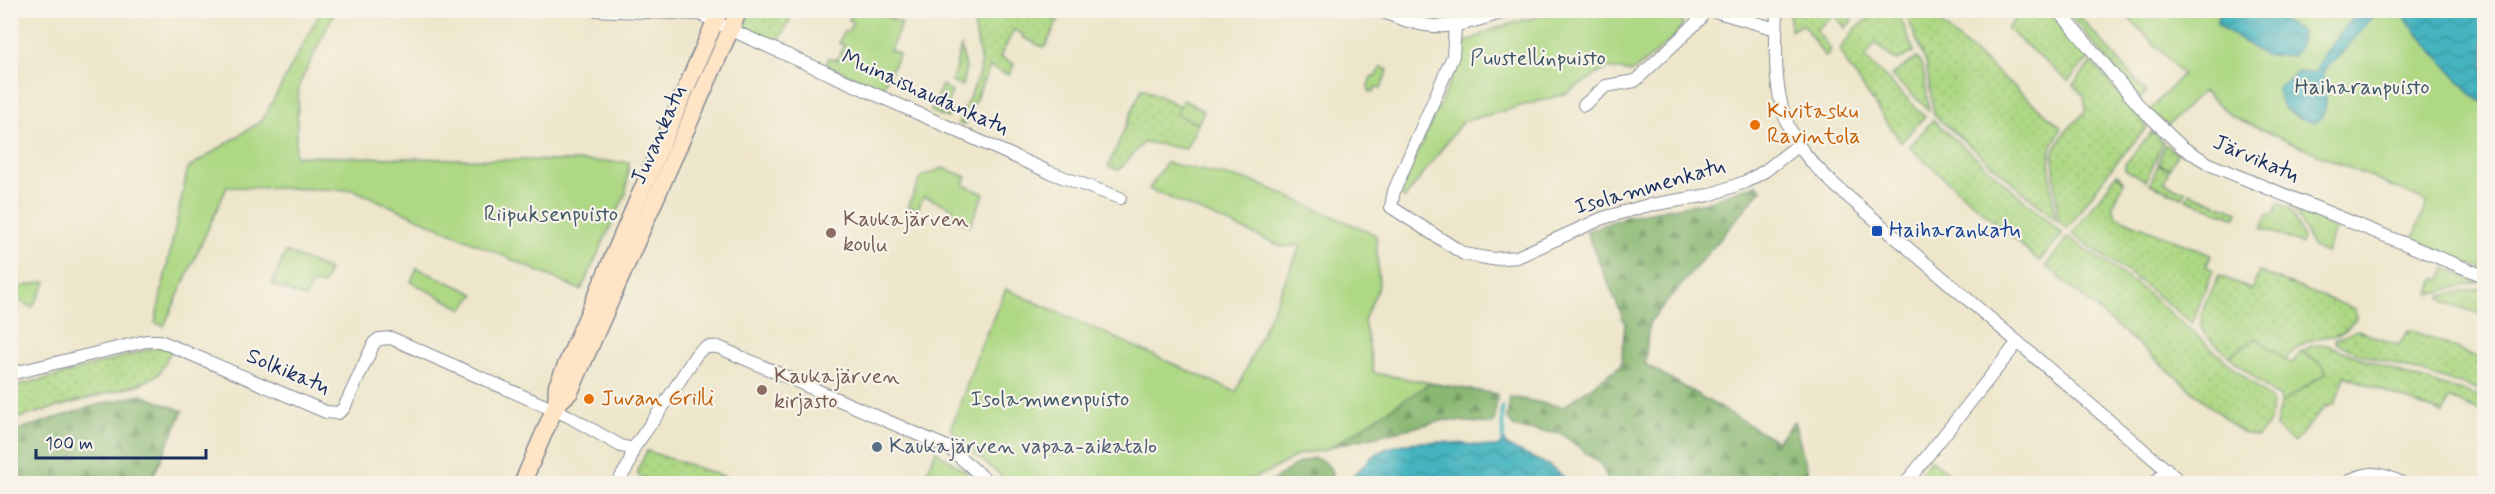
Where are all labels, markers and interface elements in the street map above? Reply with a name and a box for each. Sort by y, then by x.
street label: Muinaishaudankatu [837,44,1013,142]
park label: Puustellinpuisto [1470,45,1606,73]
park label: Haiharanpuisto [2294,74,2430,102]
street label: Juvankatu [625,81,693,189]
place label: Kivitasku Ravintola [1767,98,1861,151]
marker: Kivitasku Ravintola [1748,118,1762,132]
street label: Järvikatu [2209,128,2303,190]
street label: Isolammenkatu [1572,152,1728,222]
park label: Riipuksenpuisto [484,201,618,229]
place label: Kaukajärven koulu [843,206,969,259]
place label: Haiharankatu [1889,217,2021,245]
marker: Haiharankatu [1870,224,1884,238]
marker: Kaukajärven koulu [824,226,838,240]
street label: Solkikatu [242,342,334,402]
place label: Kaukajärven kirjasto [774,363,900,416]
marker: Kaukajärven kirjasto [755,383,769,397]
place label: Juvan Grilli [601,385,714,413]
park label: Isolammenpuisto [971,386,1129,414]
marker: Juvan Grilli [582,392,596,406]
scale bar [36,422,206,460]
text: 100 m [45,432,93,456]
place label: Kaukajärven vapaa-aikatalo [889,433,1157,461]
marker: Kaukajärven vapaa-aikatalo [870,440,884,454]

